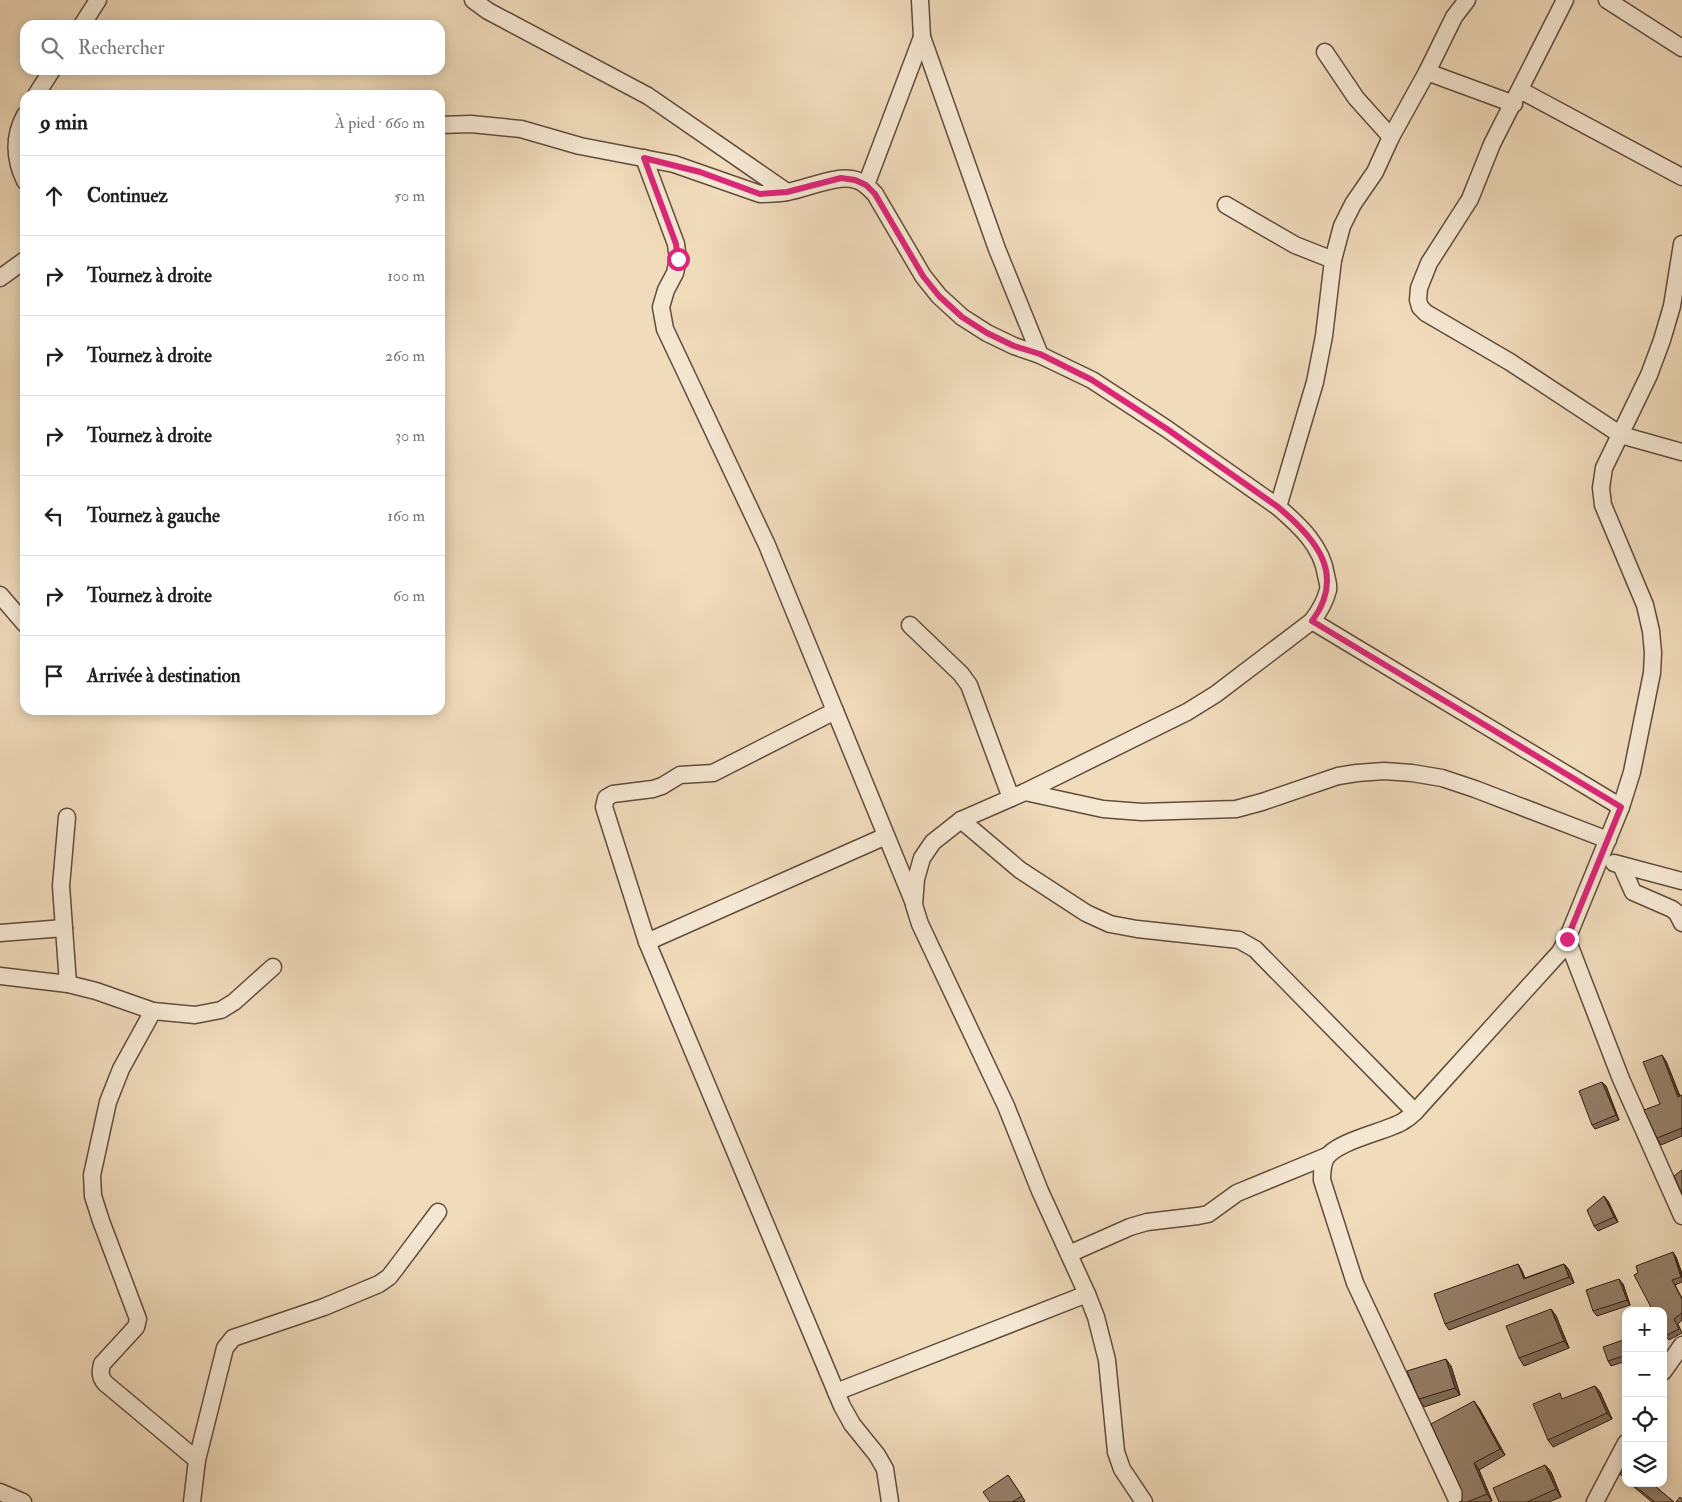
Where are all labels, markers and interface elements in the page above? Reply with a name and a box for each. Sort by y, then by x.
search box [20,20,445,75]
icon: search [38,34,66,62]
text: Rechercher [78,36,165,60]
text: 9 min [40,109,88,136]
text: À pied · 660 m [335,113,425,133]
icon: ahead [40,182,68,210]
text: Continuez [87,184,168,208]
text: 50 m [394,186,425,206]
route start [667,248,690,271]
icon: right [40,262,68,290]
text: Tournez à droite [87,264,212,288]
text: 100 m [387,266,425,286]
icon: right [40,342,68,370]
text: Tournez à droite [87,344,212,368]
text: 260 m [385,346,425,366]
icon: right [40,422,68,450]
text: Tournez à droite [87,424,212,448]
text: 30 m [395,426,425,446]
icon: left [40,502,68,530]
text: Tournez à gauche [87,504,220,528]
text: 160 m [387,506,425,526]
icon: right [40,582,68,610]
text: Tournez à droite [87,584,212,608]
text: 60 m [393,586,425,606]
icon: arrive [40,662,68,690]
text: Arrivée à destination [87,664,241,688]
route end [1556,928,1579,951]
map controls [1622,1307,1667,1487]
button: + [1622,1307,1667,1352]
button: − [1622,1352,1667,1397]
button: locate [1622,1397,1667,1442]
button: layers [1622,1442,1667,1487]

